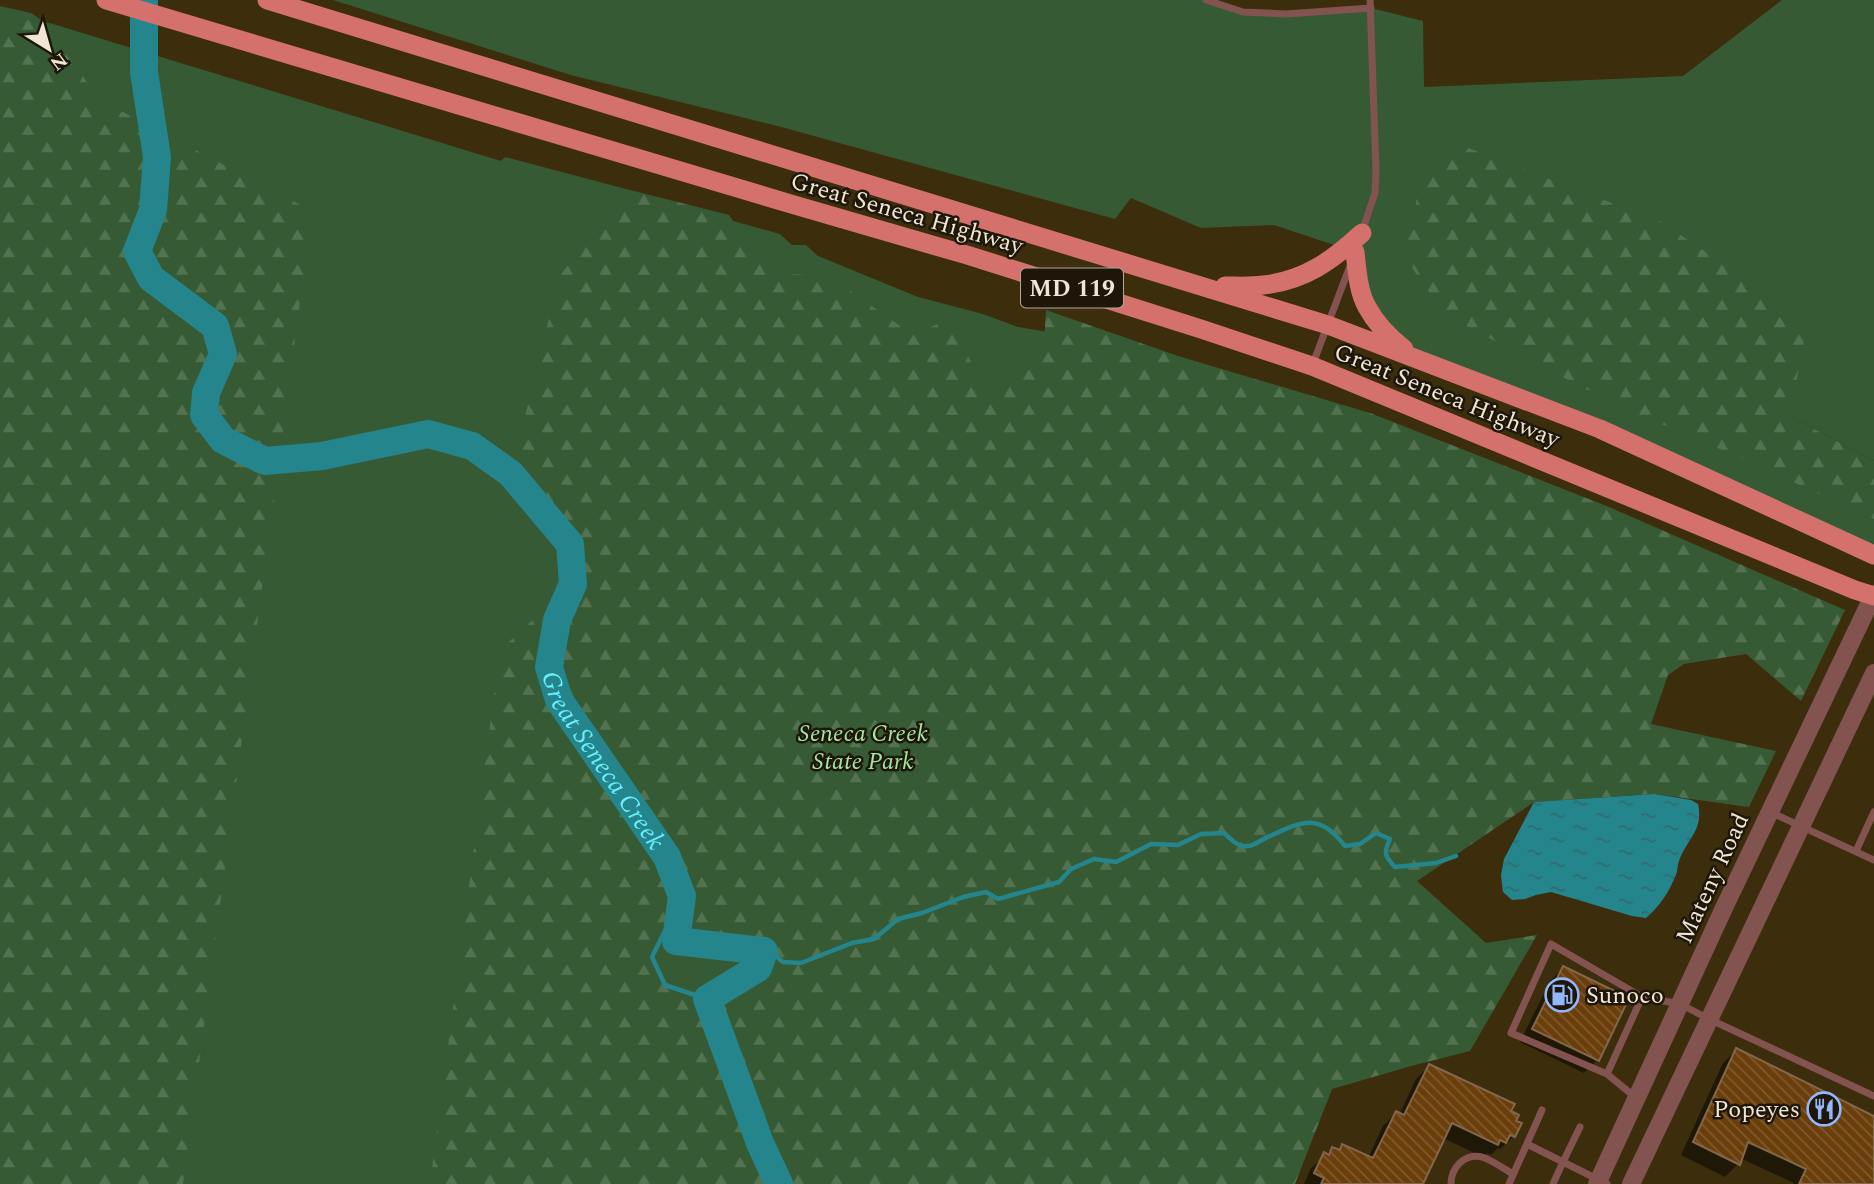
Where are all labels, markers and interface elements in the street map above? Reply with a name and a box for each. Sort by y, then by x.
north arrow [14,14,84,84]
text: N [43,45,73,78]
street label: Great Seneca Highway [786,164,1029,265]
road number: MD 119 [1021,268,1123,308]
street label: Great Seneca Highway [1328,334,1566,458]
water label: Great Seneca Creek [530,666,675,858]
park label: Seneca Creek State Park [798,716,928,780]
street label: Mateny Road [1667,807,1759,950]
fuel station icon: Sunoco [1543,976,1581,1014]
place label: Sunoco [1586,978,1664,1014]
restaurant icon: Popeyes [1805,1090,1843,1128]
place label: Popeyes [1713,1092,1800,1128]

